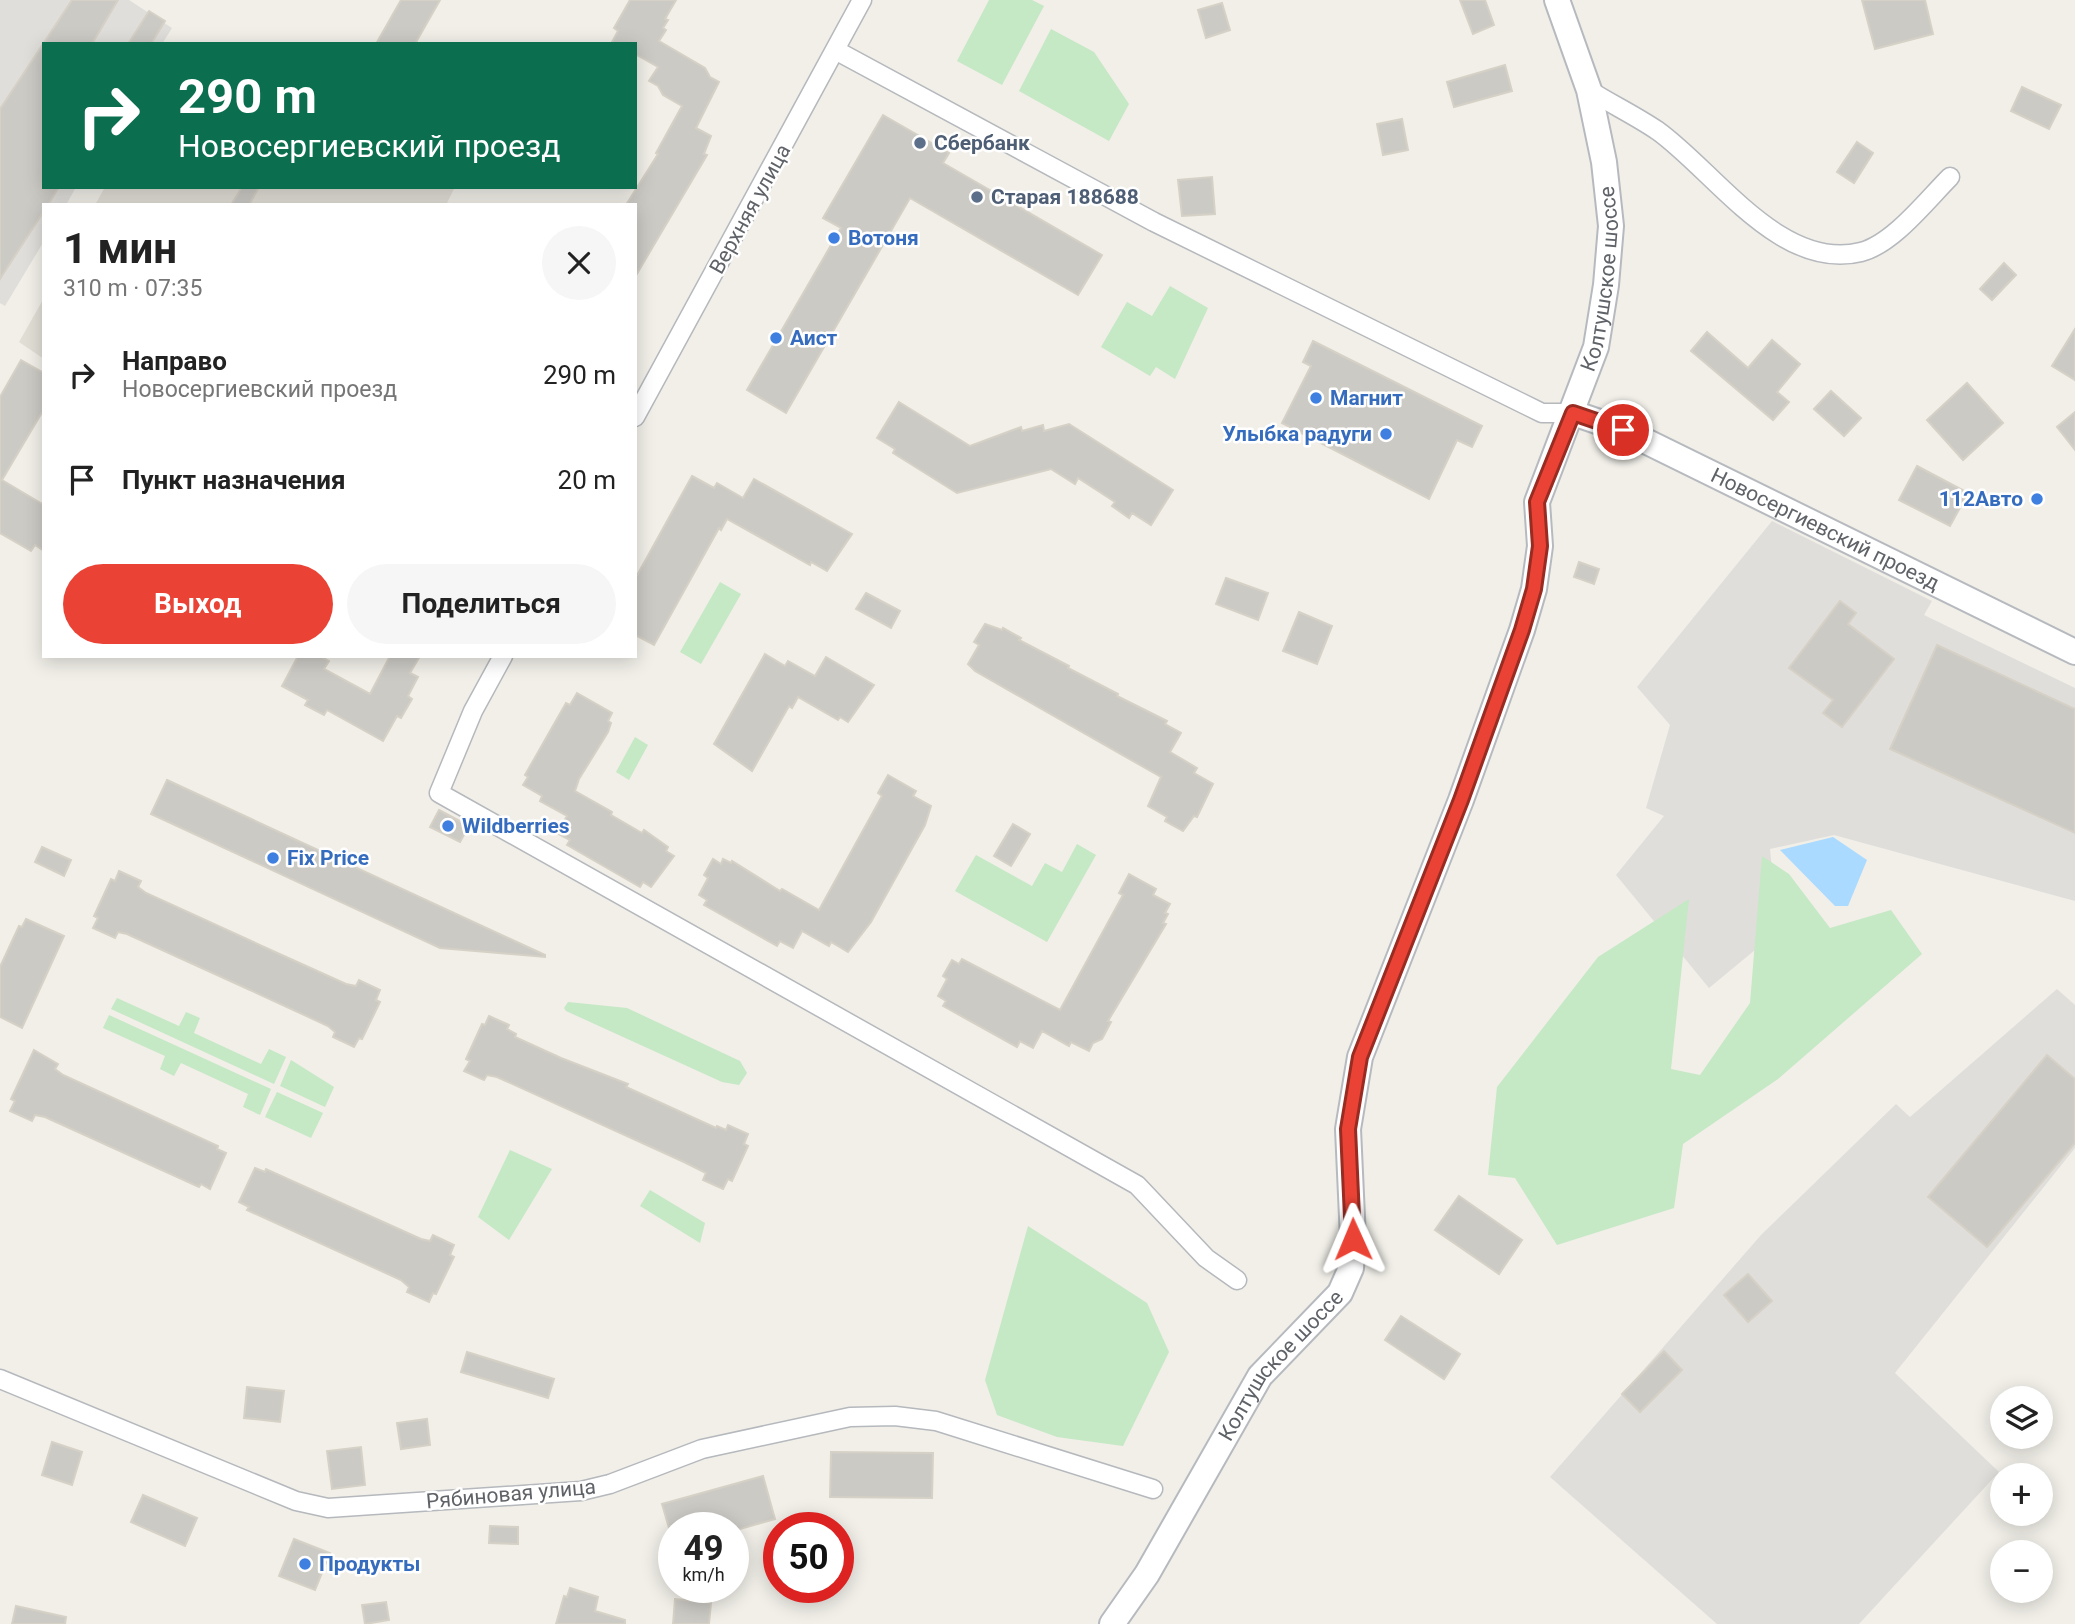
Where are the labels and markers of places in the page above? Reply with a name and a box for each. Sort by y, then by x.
place label: Сбербанк [934,131,1030,155]
marker: Сбербанк [912,135,928,151]
place label: Старая 188688 [991,185,1139,209]
marker: Старая 188688 [969,189,985,205]
place label: Вотоня [848,226,919,250]
marker: Вотоня [826,230,842,246]
place label: Аист [790,326,838,350]
marker: Аист [768,330,784,346]
place label: Магнит [1330,386,1403,410]
marker: Магнит [1308,390,1324,406]
pin [1593,400,1653,460]
place label: Улыбка радуги [1222,422,1372,446]
marker: Улыбка радуги [1378,426,1394,442]
place label: 112Авто [1939,487,2023,511]
marker: 112Авто [2029,491,2045,507]
place label: Wildberries [462,814,570,838]
marker: Wildberries [440,818,456,834]
place label: Fix Price [287,846,369,870]
marker: Fix Price [265,850,281,866]
place label: Продукты [319,1552,421,1576]
marker: Продукты [297,1556,313,1572]

